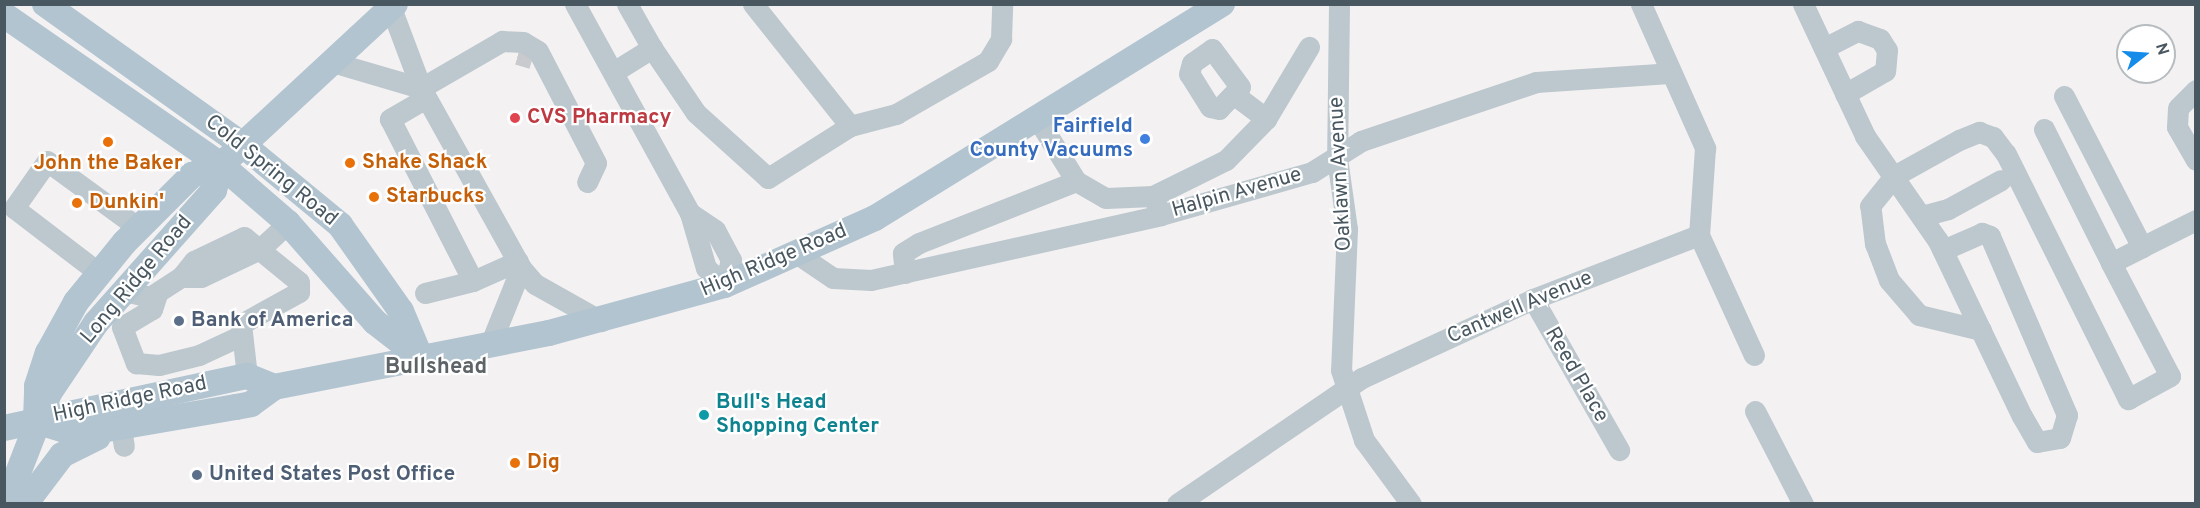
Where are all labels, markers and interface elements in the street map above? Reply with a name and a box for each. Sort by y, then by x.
north arrow [2116,24,2176,84]
text: N [2150,41,2173,58]
street label: Oaklawn Avenue [1324,96,1358,252]
place label: CVS Pharmacy [527,105,671,131]
street label: Cold Spring Road [200,110,342,232]
marker: CVS Pharmacy [508,111,522,125]
place label: Fairfield County Vacuums [969,114,1133,164]
marker: Fairfield County Vacuums [1138,132,1152,146]
marker: John the Baker [101,135,115,149]
place label: Shake Shack [362,150,487,176]
place label: John the Baker [33,151,183,177]
marker: Shake Shack [343,156,357,170]
street label: Halpin Avenue [1169,162,1305,224]
place label: Starbucks [386,184,485,210]
place label: Dunkin' [89,190,164,216]
marker: Starbucks [367,190,381,204]
marker: Dunkin' [70,196,84,210]
street label: Long Ridge Road [76,211,198,349]
street label: High Ridge Road [697,219,851,303]
street label: Cantwell Avenue [1443,266,1597,350]
place label: Bank of America [191,308,354,334]
marker: Bank of America [172,314,186,328]
street label: Reed Place [1539,323,1613,427]
district label: Bullshead [385,355,487,381]
street label: High Ridge Road [51,371,209,429]
place label: Bull's Head Shopping Center [716,390,879,440]
marker: Bull's Head Shopping Center [697,408,711,422]
place label: Dig [527,450,560,476]
marker: Dig [508,456,522,470]
place label: United States Post Office [209,462,455,488]
marker: United States Post Office [190,468,204,482]

